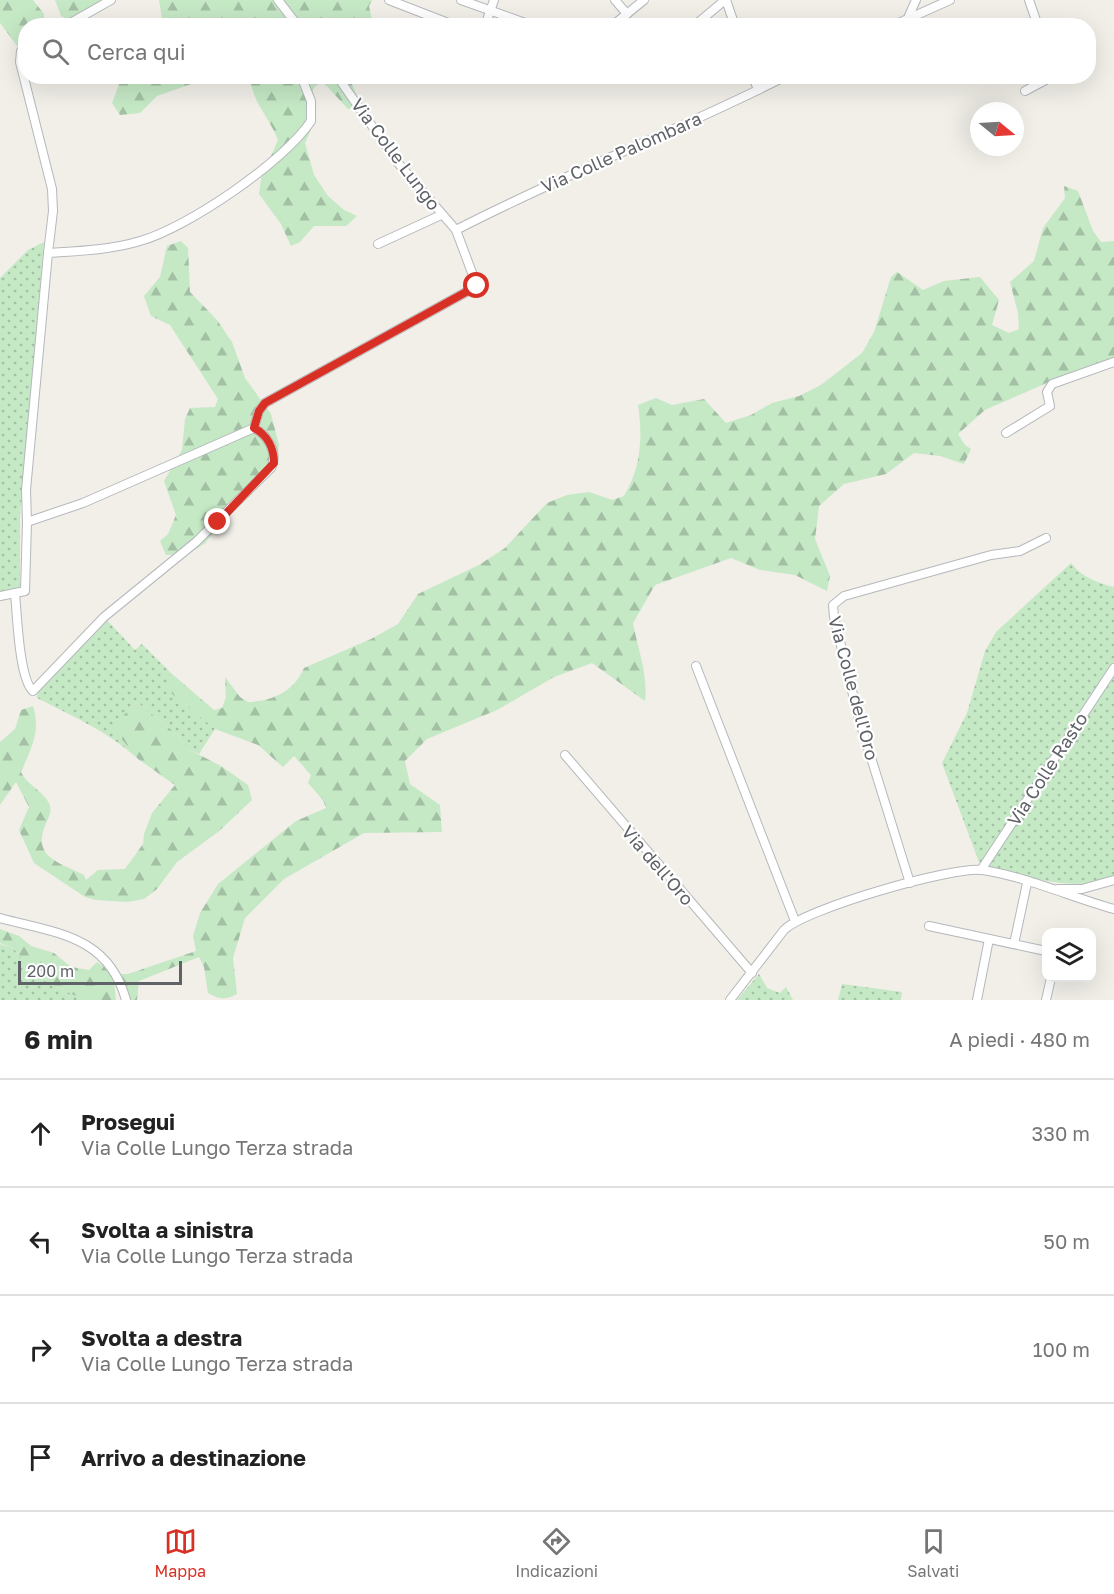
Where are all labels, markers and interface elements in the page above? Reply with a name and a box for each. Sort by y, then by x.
search box [18,18,1096,84]
icon: search [39,35,72,68]
text: Cerca qui [87,38,186,65]
street label: Via Colle Lungo [347,94,445,214]
north arrow [970,102,1024,156]
street label: Via Colle Palombara [537,107,705,197]
route start [463,272,489,298]
route end [204,508,230,534]
street label: Via Colle dell'Oro [824,614,884,762]
street label: Via Colle Rasto [1002,708,1092,830]
street label: Via dell'Oro [617,821,699,909]
map controls [1042,928,1096,982]
button: layers [1042,928,1096,982]
scale bar [18,958,182,986]
text: 200 m [27,961,74,981]
text: 6 min [24,1024,93,1055]
text: A piedi · 480 m [949,1027,1090,1051]
text: Prosegui [81,1108,175,1135]
icon: ahead [24,1117,57,1150]
text: 330 m [1032,1121,1090,1145]
text: Via Colle Lungo Terza strada [81,1135,353,1159]
text: Svolta a sinistra [81,1216,253,1243]
icon: left [24,1225,57,1258]
text: 50 m [1043,1229,1090,1253]
text: Via Colle Lungo Terza strada [81,1243,353,1267]
text: Svolta a destra [81,1324,242,1351]
icon: right [24,1333,57,1366]
text: 100 m [1033,1337,1090,1361]
text: Via Colle Lungo Terza strada [81,1351,353,1375]
icon: arrive [24,1441,57,1474]
text: Arrivo a destinazione [81,1444,306,1471]
tab: Mappa [155,1525,206,1581]
tab: Indicazioni [515,1525,598,1581]
tab: Salvati [907,1525,959,1581]

